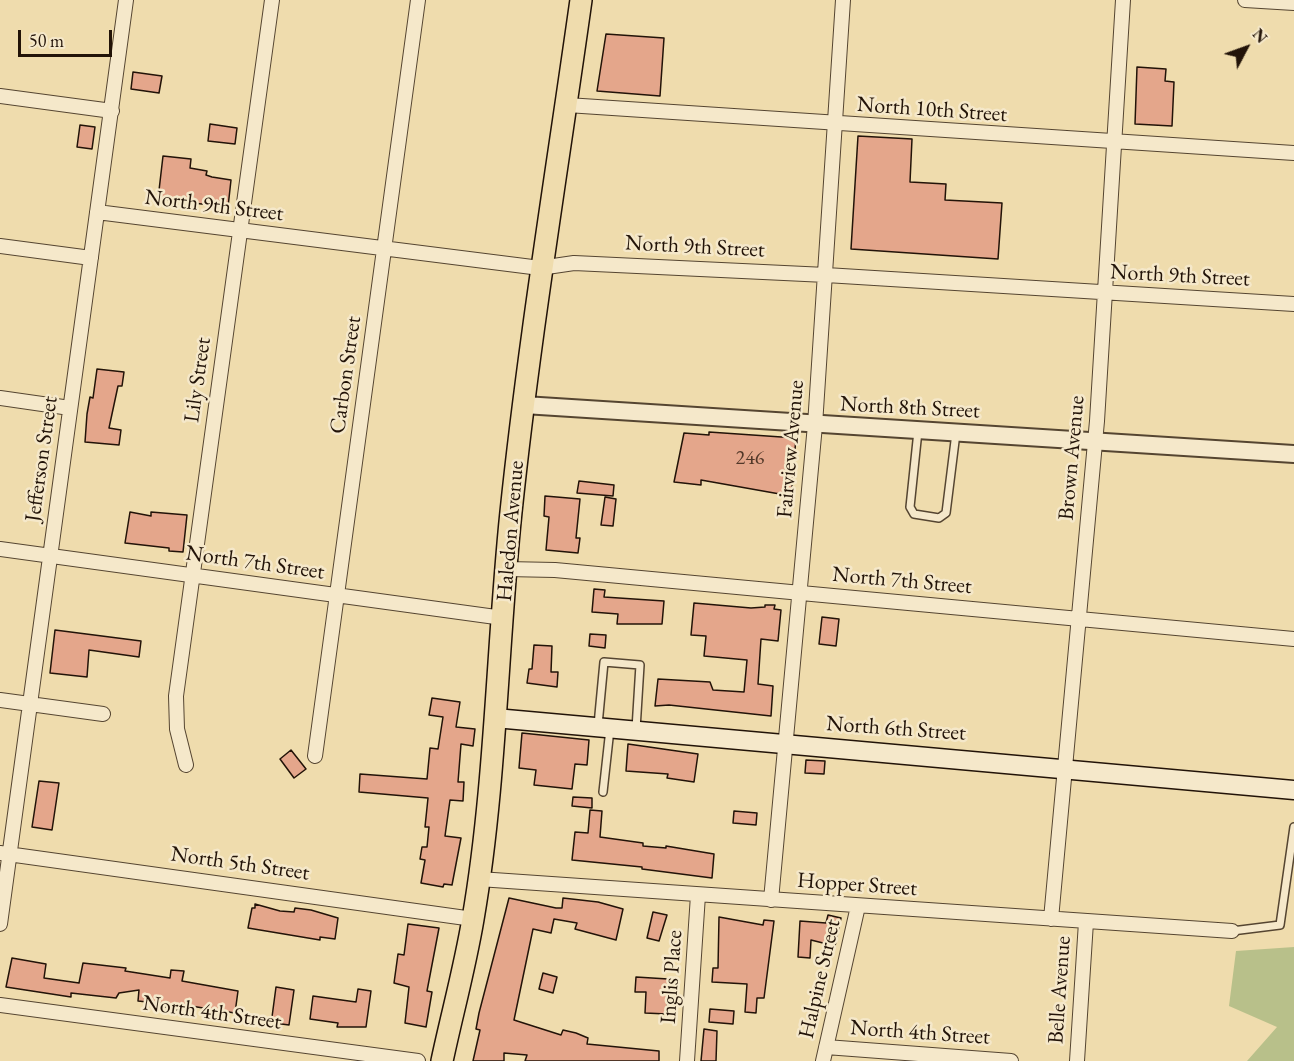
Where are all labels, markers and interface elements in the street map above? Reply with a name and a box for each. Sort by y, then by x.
scale bar [21,18,116,56]
north arrow [1216,18,1276,78]
text: N [1248,24,1272,48]
text: 50 m [29,29,64,52]
street label: North 10th Street [856,92,1008,128]
street label: North 9th Street [143,184,285,228]
street label: North 9th Street [624,230,766,264]
street label: North 9th Street [1109,259,1251,293]
street label: Carbon Street [325,315,367,435]
street label: Lily Street [179,336,217,424]
street label: Fairview Avenue [772,379,810,519]
street label: North 8th Street [839,391,981,425]
street label: Jefferson Street [20,395,64,523]
street label: Brown Avenue [1053,395,1091,521]
house number: 246 [736,447,764,471]
street label: Haledon Avenue [492,459,530,603]
street label: North 7th Street [184,540,326,586]
street label: North 7th Street [831,562,973,600]
street label: North 6th Street [825,711,967,747]
street label: North 5th Street [169,841,311,887]
street label: Hopper Street [796,868,918,902]
street label: Halpine Street [793,917,847,1041]
street label: Inglis Place [656,929,688,1025]
street label: Belle Avenue [1043,935,1077,1045]
street label: North 4th Street [141,990,283,1036]
street label: North 4th Street [849,1015,991,1051]

